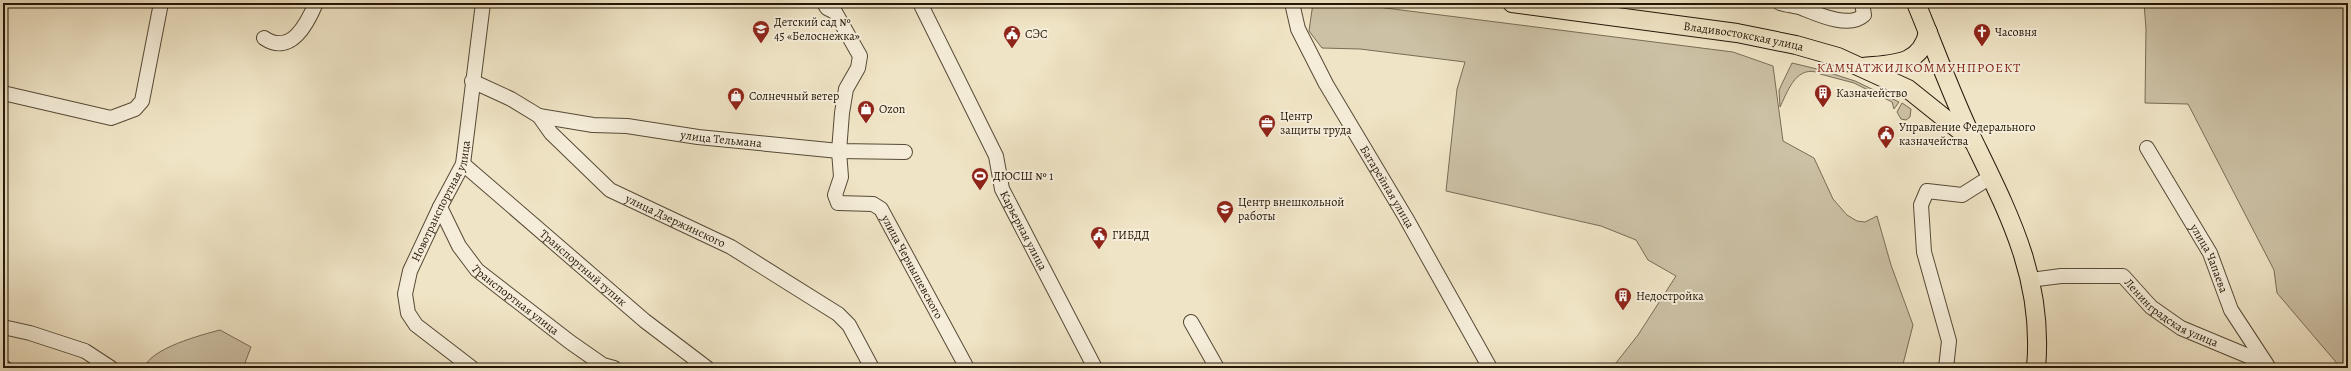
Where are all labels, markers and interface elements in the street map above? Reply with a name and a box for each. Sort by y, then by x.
place label: Детский сад № 45 «Белоснежка» [774,14,860,44]
street label: Владивостокская улица [1683,18,1806,55]
school or university icon: Детский сад № 45 «Белоснежка» [751,19,771,44]
church icon: Часовня [1972,22,1992,47]
public building icon: СЭС [1002,24,1022,49]
place label: Часовня [1995,24,2037,40]
place label: СЭС [1025,26,1047,42]
district label: КАМЧАТЖИЛКОММУНПРОЕКТ [1817,59,2021,76]
building icon: Казначейство [1813,83,1833,108]
place label: Казначейство [1836,85,1907,101]
shop icon: Солнечный ветер [726,86,746,111]
place label: Солнечный ветер [749,88,839,104]
shop icon: Ozon [856,99,876,124]
place label: Ozon [879,101,906,117]
place label: Центр защиты труда [1280,108,1352,138]
office icon: Центр защиты труда [1257,113,1277,138]
place label: Управление Федерального казначейства [1899,119,2036,149]
public building icon: Управление Федерального казначейства [1876,124,1896,149]
street label: улица Тельмана [679,126,763,151]
street label: Новотранспортная улица [408,139,474,264]
street label: Батарейная улица [1356,142,1418,231]
sports icon: ДЮСШ № 1 [970,166,990,191]
place label: ДЮСШ № 1 [993,168,1053,184]
street label: Карьерная улица [996,188,1051,273]
street label: улица Дзержинского [622,190,728,251]
place label: Центр внешкольной работы [1238,194,1344,224]
school or university icon: Центр внешкольной работы [1215,199,1235,224]
street label: улица Чернышевского [877,211,947,322]
street label: улица Чапаева [2186,220,2232,295]
public building icon: ГИБДД [1089,225,1109,250]
street label: Транспортный тупик [536,226,630,310]
place label: ГИБДД [1112,227,1150,243]
street label: Транспортная улица [468,262,563,339]
street label: Ленинградская улица [2121,275,2221,351]
building icon: Недостройка [1613,286,1633,311]
place label: Недостройка [1636,288,1704,304]

